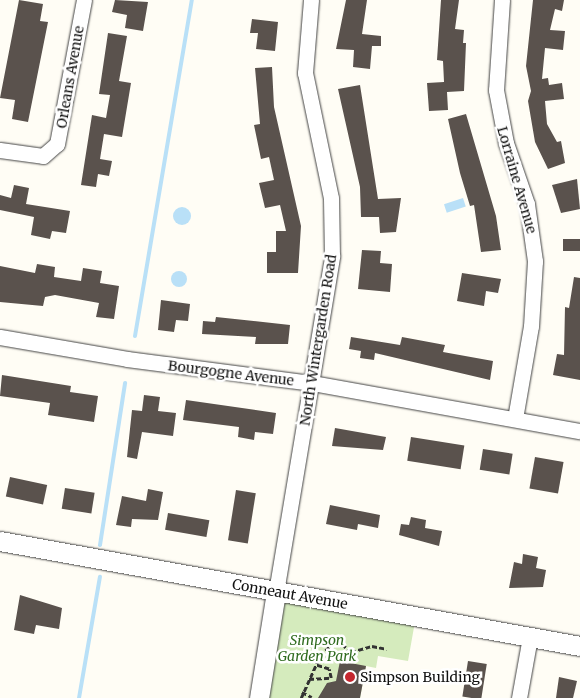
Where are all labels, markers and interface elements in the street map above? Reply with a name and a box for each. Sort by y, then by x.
street label: Orleans Avenue [53,24,87,130]
street label: Lorraine Avenue [494,125,540,235]
street label: North Wintergarden Road [296,253,340,427]
street label: Bourgogne Avenue [167,357,295,389]
street label: Conneaut Avenue [231,576,349,612]
park label: Simpson Garden Park [278,632,356,664]
place label: Simpson Building [360,669,480,685]
marker: Simpson Building [344,671,356,683]

